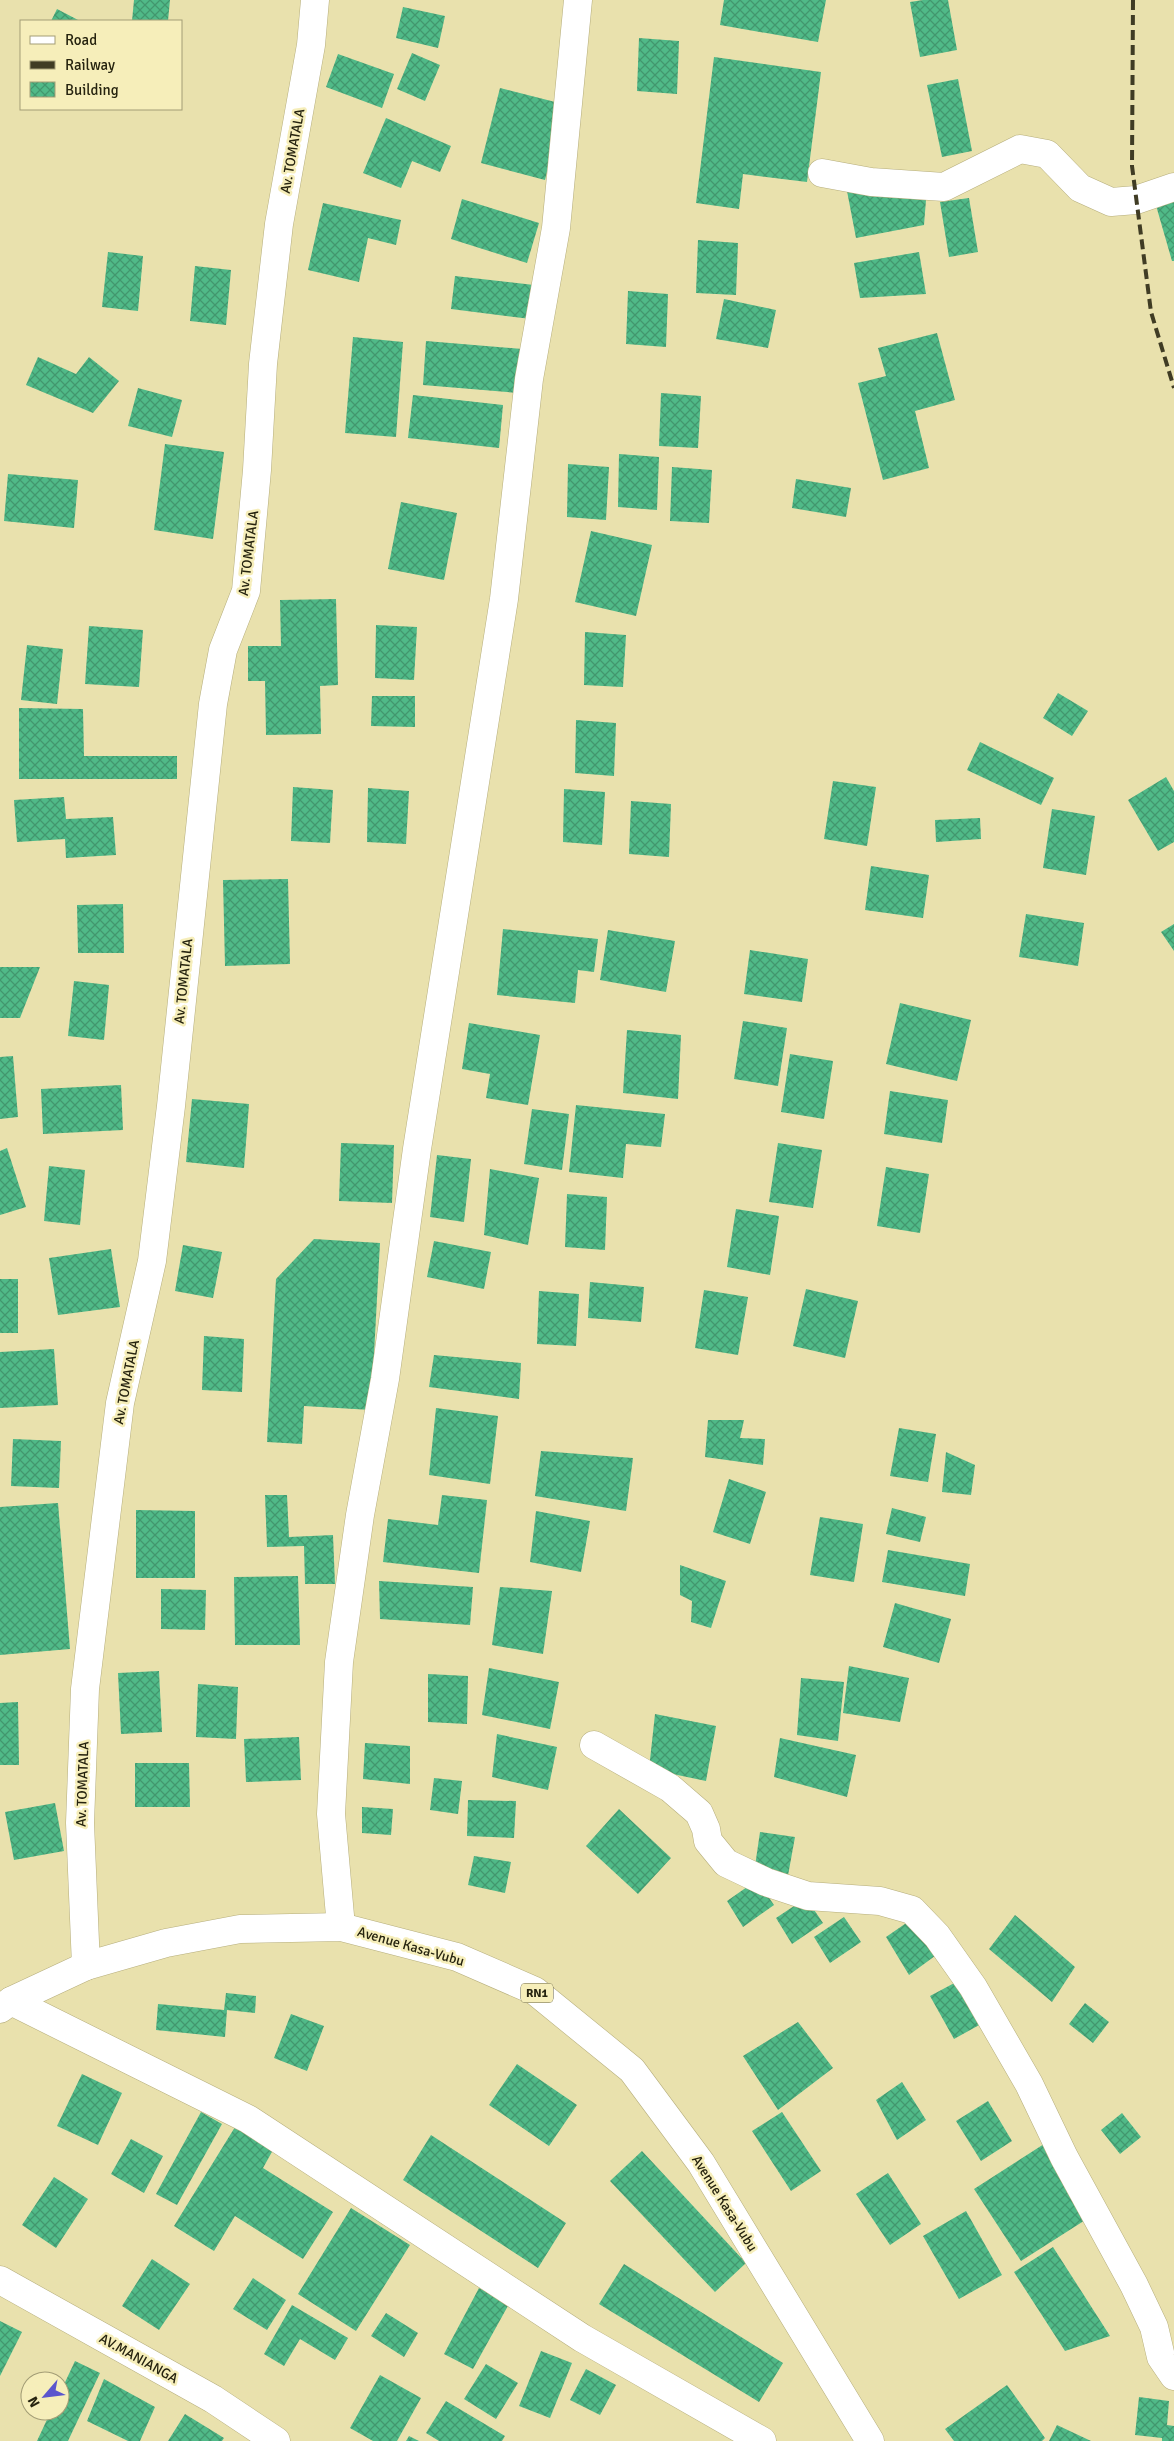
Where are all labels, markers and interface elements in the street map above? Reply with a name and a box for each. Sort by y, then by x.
legend [20,20,182,110]
text: Road [65,31,97,49]
text: Railway [65,56,115,74]
text: Building [65,81,119,99]
street label: Av. TOMATALA [277,107,308,195]
street label: Av. TOMATALA [235,509,262,597]
street label: Av. TOMATALA [171,937,196,1025]
street label: Av. TOMATALA [110,1338,143,1426]
street label: Av. TOMATALA [73,1740,93,1827]
street label: Avenue Kasa-Vubu [356,1923,466,1970]
road number: RN1 [521,1984,553,2002]
street label: Avenue Kasa-Vubu [688,2152,761,2255]
street label: AV.MANIANGA [96,2330,181,2387]
north arrow [20,2371,70,2421]
text: N [24,2394,44,2410]

